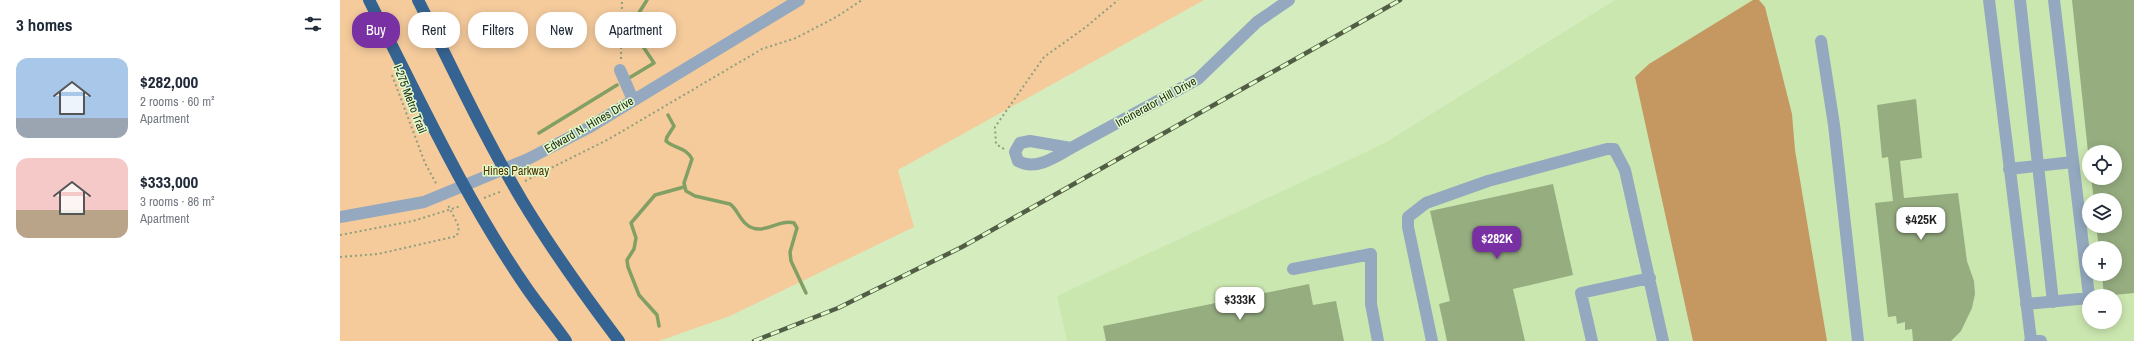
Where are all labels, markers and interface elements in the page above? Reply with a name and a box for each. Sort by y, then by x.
chip: Buy [352,12,400,48]
chip: Rent [408,12,460,48]
chip: Filters [468,12,528,48]
chip: New [536,12,587,48]
chip: Apartment [595,12,676,48]
text: 3 homes [16,13,73,36]
icon: filters [302,13,324,35]
street label: I-275 Metro Trail [390,62,430,136]
text: $282,000 [140,70,198,93]
street label: Incinerator Hill Drive [1113,73,1199,131]
icon: home [48,74,96,122]
text: 2 rooms · 60 m² [140,93,215,110]
street label: Edward N. Hines Drive [541,93,637,157]
text: Apartment [140,110,189,127]
map controls [2082,145,2122,329]
button: locate [2082,145,2122,185]
park label: Hines Parkway [483,163,549,179]
text: $333,000 [140,170,198,193]
icon: home [48,174,96,222]
text: 3 rooms · 86 m² [140,193,215,210]
button: layers [2082,193,2122,233]
pin: $425K [1893,207,1949,241]
text: Apartment [140,210,189,227]
text: $425K [1905,211,1937,228]
pin: $282K [1469,226,1525,260]
text: $282K [1481,230,1513,247]
button: + [2082,241,2122,281]
pin: $333K [1212,287,1268,321]
button: − [2082,289,2122,329]
text: $333K [1224,291,1256,308]

